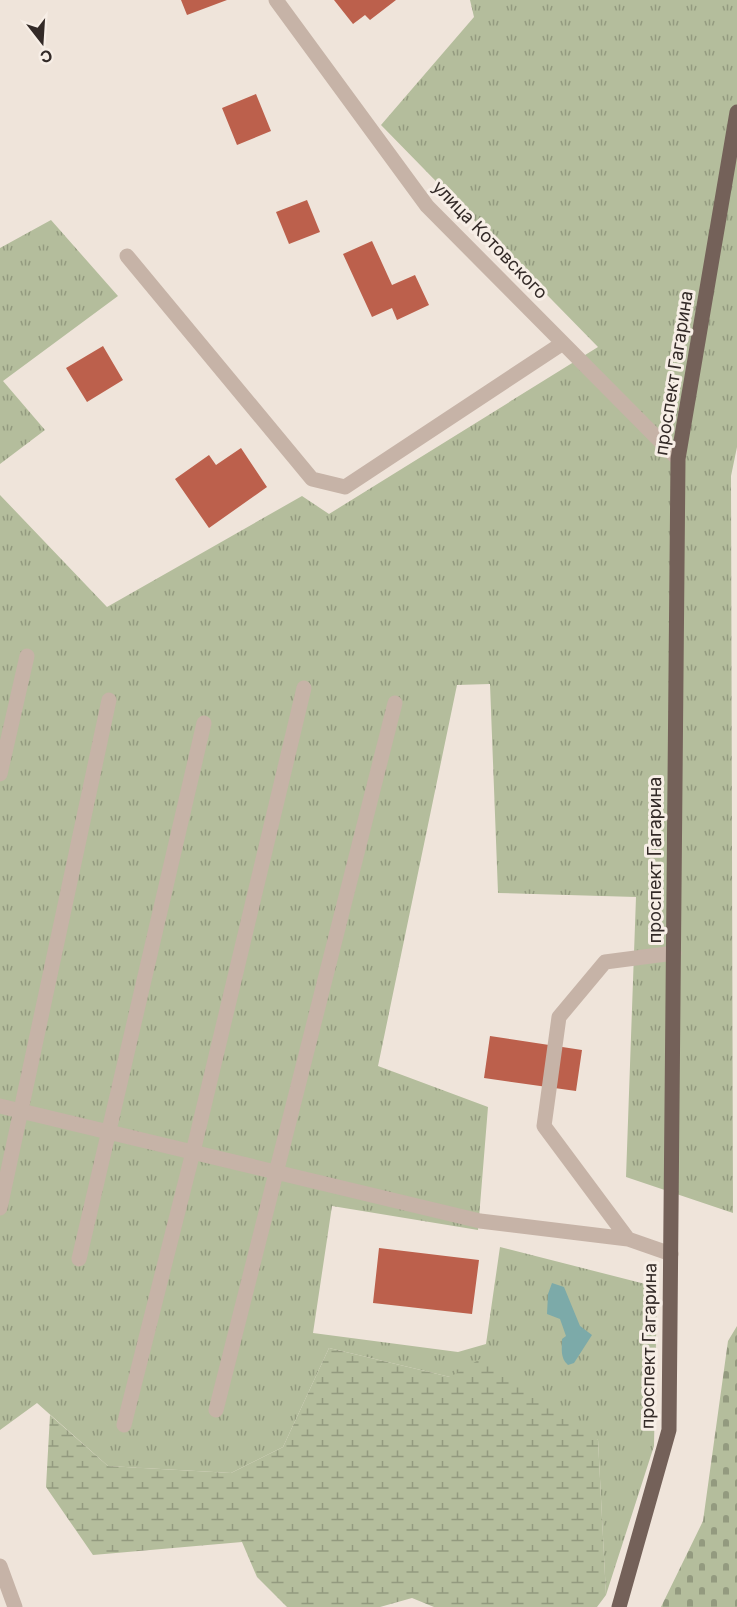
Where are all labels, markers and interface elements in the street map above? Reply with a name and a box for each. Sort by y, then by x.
north arrow [12,12,72,72]
text: С [38,45,55,68]
street label: улица Котовского [429,176,552,303]
street label: проспект Гагарина [650,289,697,457]
street label: проспект Гагарина [644,777,665,943]
street label: проспект Гагарина [637,1263,660,1429]

